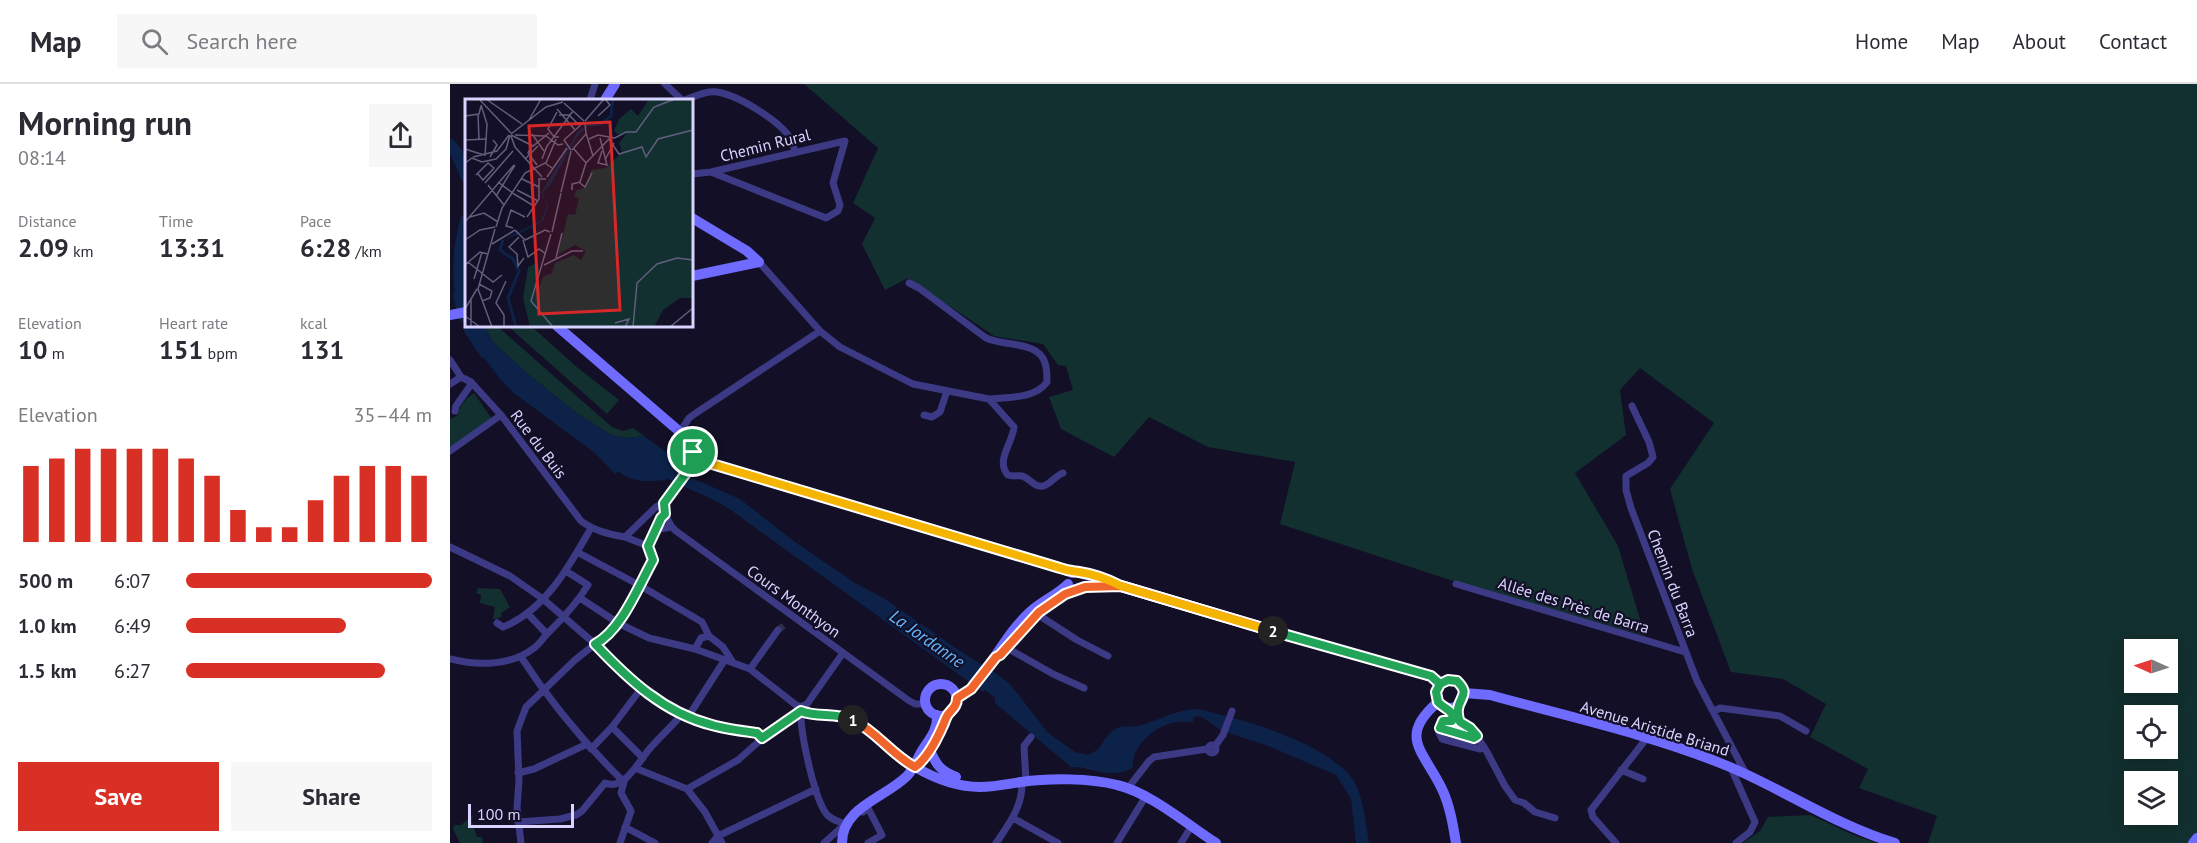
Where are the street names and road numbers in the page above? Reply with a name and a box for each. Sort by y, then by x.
street label: Chemin Rural [718,124,813,166]
street label: Rue du Buis [507,406,571,483]
street label: Chemin du Barra [1643,526,1703,640]
street label: Cours Monthyon [743,560,845,642]
street label: Allée des Près de Barra [1496,573,1652,637]
street label: Avenue Aristide Briand [1578,696,1732,760]

